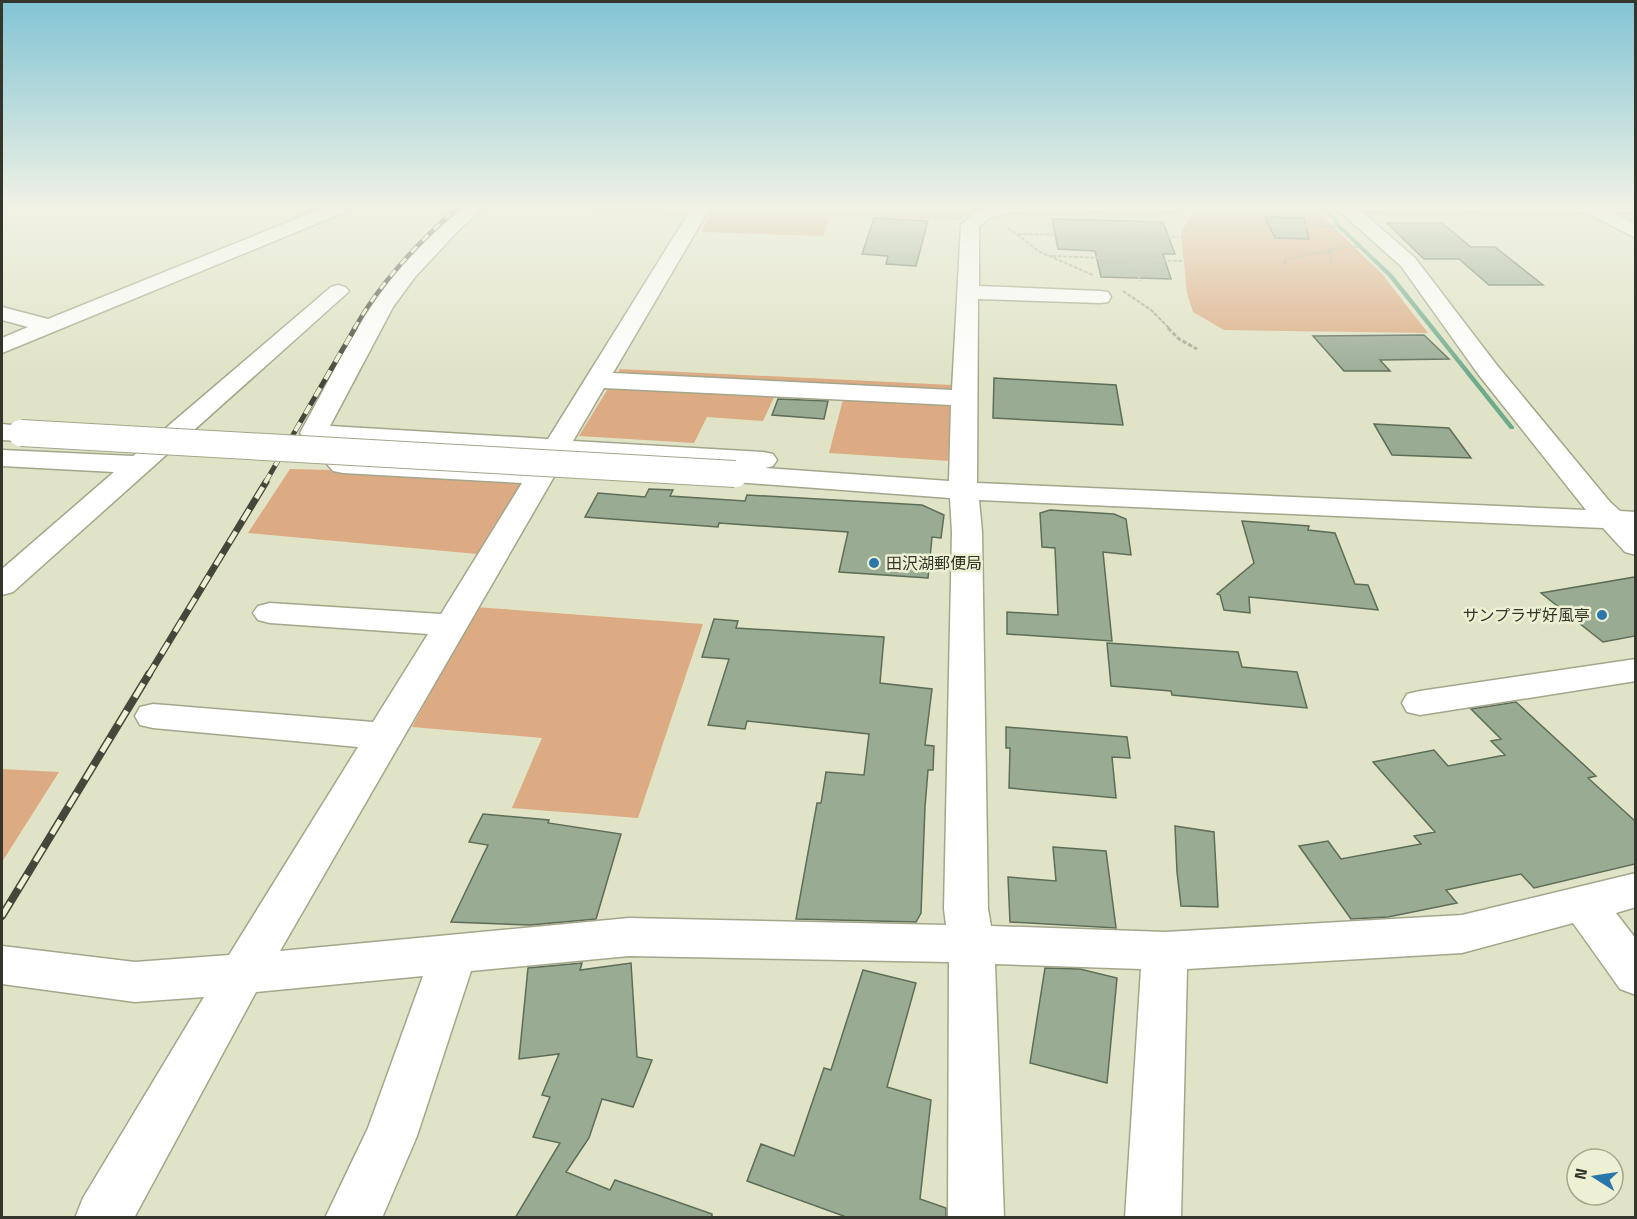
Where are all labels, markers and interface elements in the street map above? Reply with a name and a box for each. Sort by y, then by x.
place label: 田沢湖郵便局 [886,551,982,575]
marker: 田沢湖郵便局 [867,556,881,570]
place label: サンプラザ好風亭 [1462,603,1590,627]
marker: サンプラザ好風亭 [1595,608,1609,622]
north arrow [1565,1147,1625,1207]
text: N [1567,1166,1593,1182]

